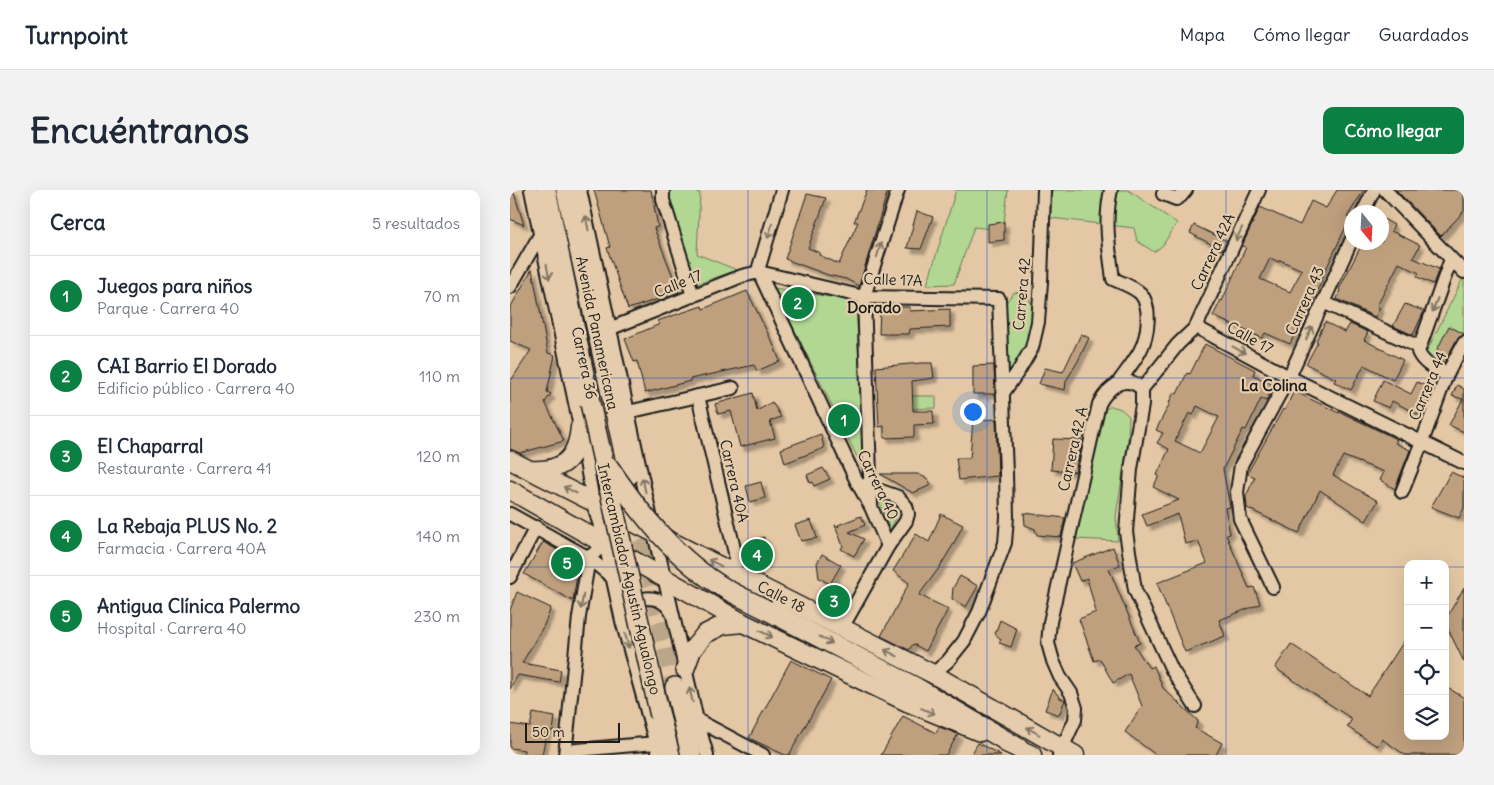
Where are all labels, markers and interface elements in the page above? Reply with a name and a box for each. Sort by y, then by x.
text: Turnpoint [25,20,128,50]
text: Mapa [1180,23,1225,46]
text: Cómo llegar [1253,23,1350,46]
text: Guardados [1378,23,1469,46]
button: Cómo llegar [1323,107,1464,154]
text: Encuéntranos [30,108,249,152]
north arrow [1344,205,1389,250]
text: Cerca [50,209,105,236]
street label: Carrera 42A [1186,210,1239,293]
text: 5 resultados [372,213,460,233]
one-way arrow [582,216,591,232]
one-way arrow [764,223,774,239]
one-way arrow [1233,226,1243,241]
one-way arrow [875,243,884,259]
street label: Avenida Panamericana [572,254,623,412]
street label: Carrera 42 [1009,257,1034,331]
street label: Carrera 43 [1281,263,1328,338]
one-way arrow [544,264,553,280]
street label: Calle 17 [651,265,705,302]
street label: Calle 17A [863,269,923,290]
text: Juegos para niños [97,274,253,298]
pin: 2 [782,284,814,322]
text: 1 [63,286,69,306]
text: 70 m [424,286,460,306]
district label: Dorado [847,297,901,317]
one-way arrow [1430,297,1439,312]
text: Parque · Carrera 40 [97,298,239,318]
street label: Calle 17 [1224,317,1277,358]
street label: Carrera 36 [568,325,601,401]
one-way arrow [1304,325,1314,340]
one-way arrow [1231,346,1246,355]
street label: Carrera 44 [1404,348,1451,423]
text: CAI Barrio El Dorado [97,354,277,378]
text: 2 [62,366,70,386]
text: 110 m [419,366,460,386]
district label: La Colina [1241,375,1307,395]
text: Edificio público · Carrera 40 [97,378,295,398]
your location [960,399,986,425]
pin: 1 [828,401,860,439]
street label: Carrera 42 A [1054,404,1092,493]
text: El Chaparral [97,434,203,458]
street label: Carrera 40A [716,438,753,525]
text: 3 [61,446,71,466]
text: 120 m [417,446,460,466]
street label: Carrera 40 [854,447,903,523]
text: Restaurante · Carrera 41 [97,458,272,478]
street label: Intercambiador Agustin Agualongo [594,461,665,697]
one-way arrow [639,477,648,493]
one-way arrow [562,485,577,495]
text: La Rebaja PLUS No. 2 [97,514,277,538]
text: 4 [61,526,71,546]
text: 140 m [416,526,460,546]
pin: 4 [741,536,773,574]
text: Farmacia · Carrera 40A [97,538,266,558]
pin: 5 [551,544,583,582]
one-way arrow [707,558,722,568]
map controls [1404,560,1449,740]
button: + [1404,560,1449,605]
street label: Calle 18 [754,576,808,617]
pin: 3 [818,582,850,620]
text: Antigua Clínica Palermo [97,594,300,618]
one-way arrow [576,594,586,610]
button: − [1404,605,1449,650]
text: 5 [61,606,71,626]
text: 230 m [414,606,460,626]
text: Hospital · Carrera 40 [97,618,247,638]
one-way arrow [758,630,773,639]
one-way arrow [623,633,633,649]
one-way arrow [818,636,833,645]
one-way arrow [883,648,898,658]
button: locate [1404,650,1449,695]
one-way arrow [686,688,695,704]
button: layers [1404,695,1449,740]
one-way arrow [921,708,936,717]
scale bar [525,720,620,743]
text: 50 m [532,723,565,741]
one-way arrow [1026,726,1041,735]

